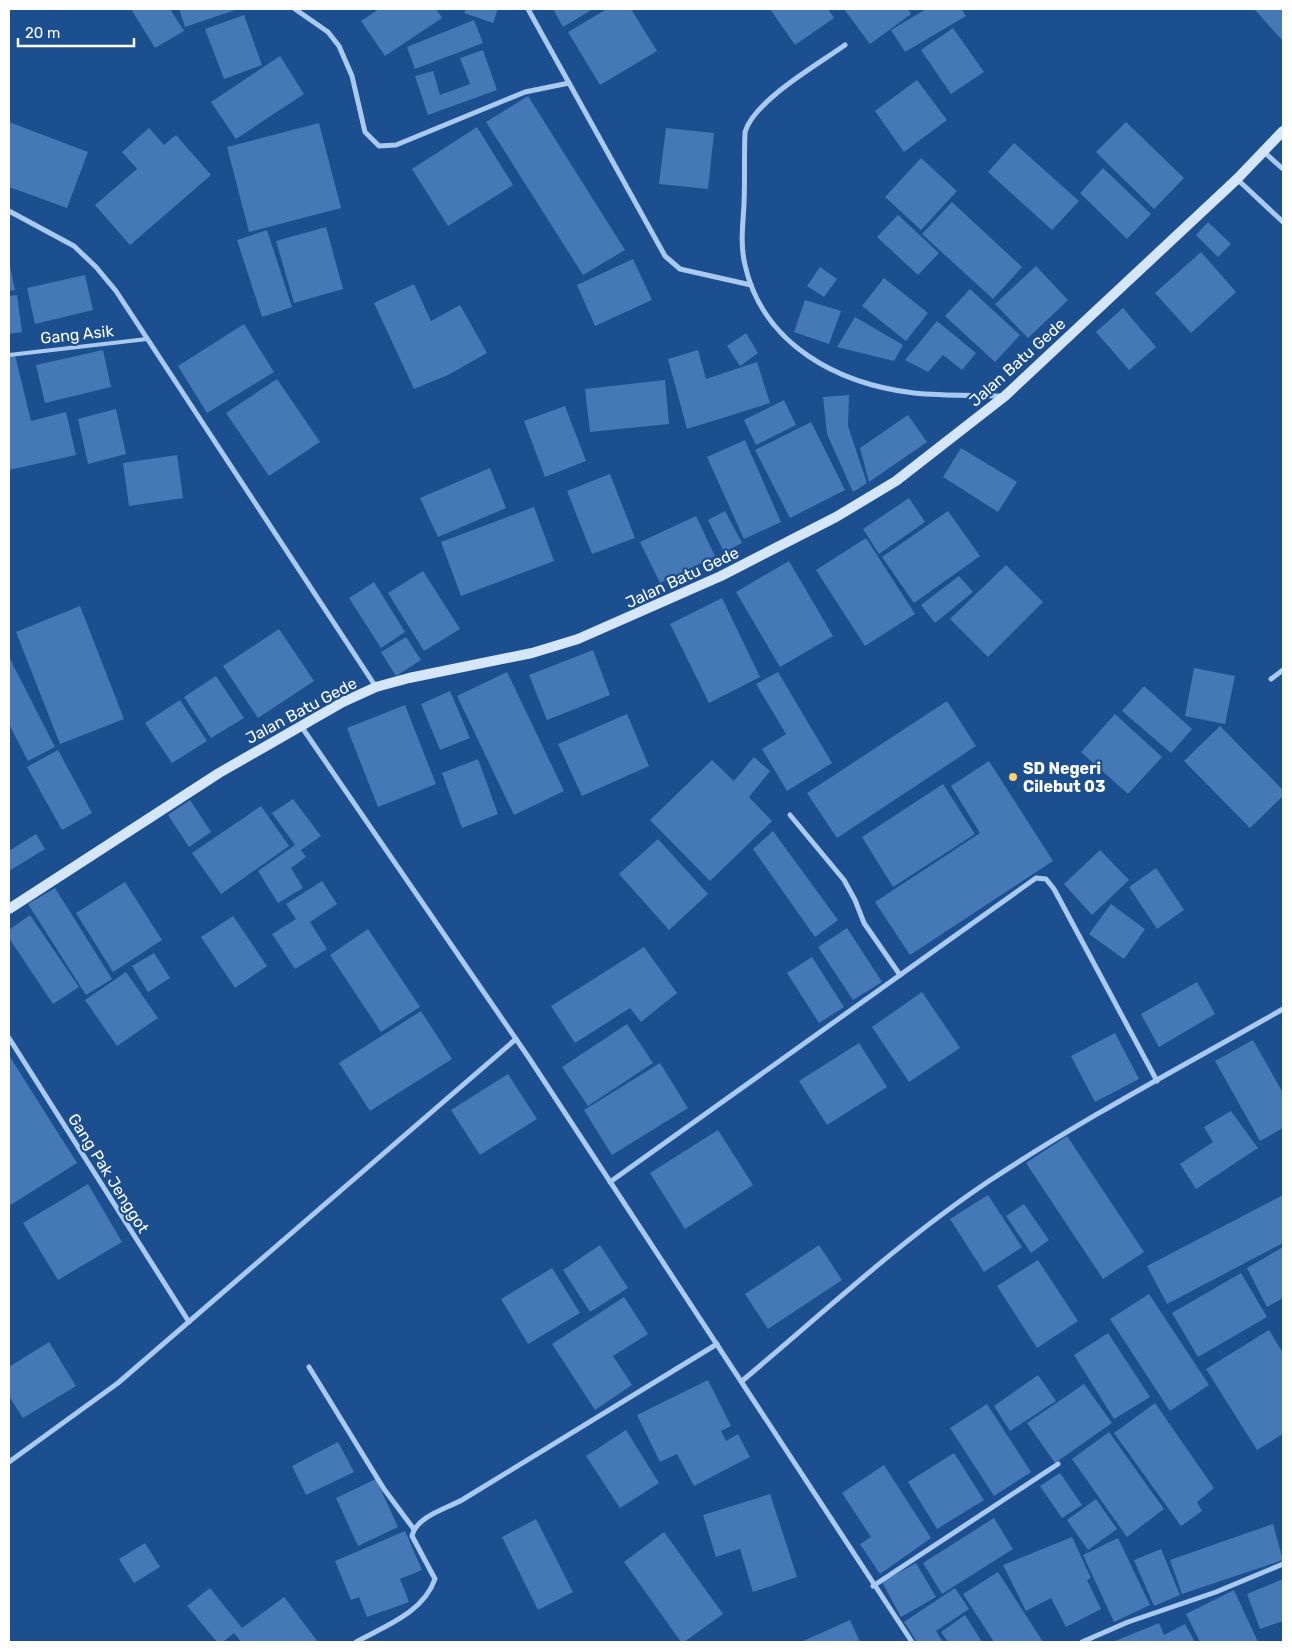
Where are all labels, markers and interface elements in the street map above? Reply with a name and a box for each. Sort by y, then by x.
scale bar [18,15,134,47]
text: 20 m [25,24,60,42]
street label: Jalan Batu Gede [965,314,1069,411]
street label: Gang Asik [40,321,115,348]
street label: Jalan Batu Gede [623,543,742,612]
street label: Jalan Batu Gede [243,673,360,748]
place label: SD Negeri Cilebut 03 [1023,759,1106,796]
marker: SD Negeri Cilebut 03 [1007,771,1019,783]
street label: Gang Pak Jenggot [64,1110,153,1236]

